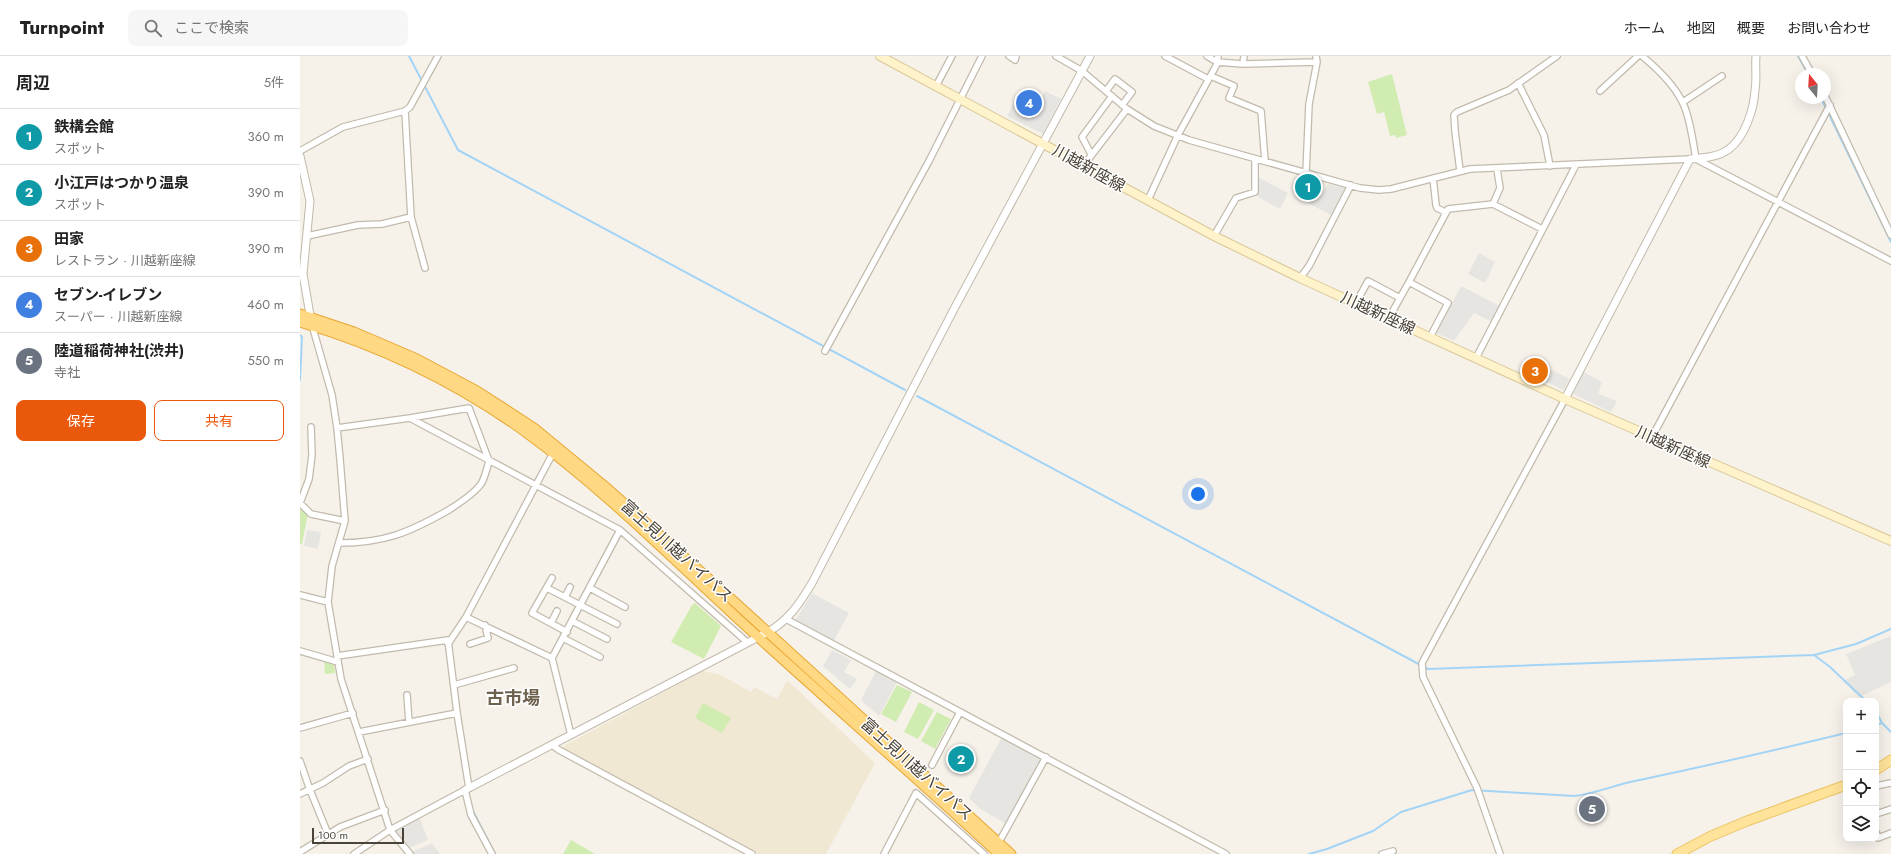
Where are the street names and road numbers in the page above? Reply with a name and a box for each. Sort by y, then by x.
street label: 川越新座線 [1048,139,1130,197]
street label: 川越新座線 [1337,286,1419,340]
street label: 川越新座線 [1632,420,1714,474]
street label: 富士見川越バイパス [616,494,738,608]
street label: 富士見川越バイパス [856,712,978,826]

